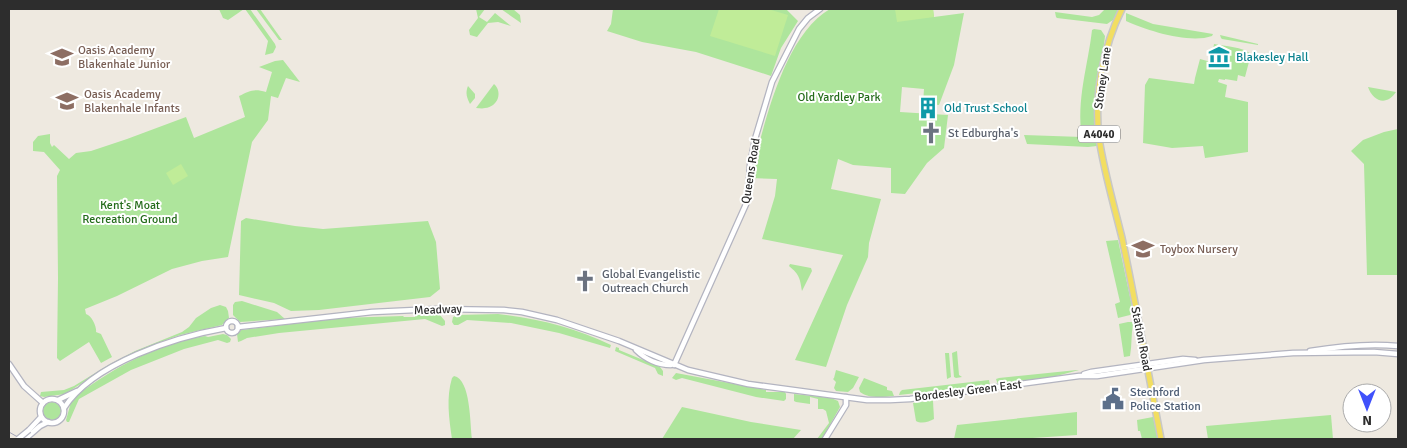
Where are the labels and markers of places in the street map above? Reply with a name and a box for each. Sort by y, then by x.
place label: Oasis Academy Blakenhale Junior [78,43,171,72]
school or university icon: Oasis Academy Blakenhale Junior [49,44,75,70]
museum icon: Blakesley Hall [1206,44,1232,70]
place label: Blakesley Hall [1236,50,1309,65]
place label: Oasis Academy Blakenhale Infants [84,87,180,116]
school or university icon: Oasis Academy Blakenhale Infants [54,88,80,114]
building icon: Old Trust School [915,95,941,121]
place label: Old Trust School [944,101,1028,116]
church icon: St Edburgha's [918,120,944,146]
place label: St Edburgha's [948,126,1018,141]
school or university icon: Toybox Nursery [1130,236,1156,262]
place label: Toybox Nursery [1160,242,1238,257]
place label: Global Evangelistic Outreach Church [602,267,700,296]
church icon: Global Evangelistic Outreach Church [572,268,598,294]
place label: Stechford Police Station [1130,385,1201,414]
public building icon: Stechford Police Station [1100,386,1126,412]

